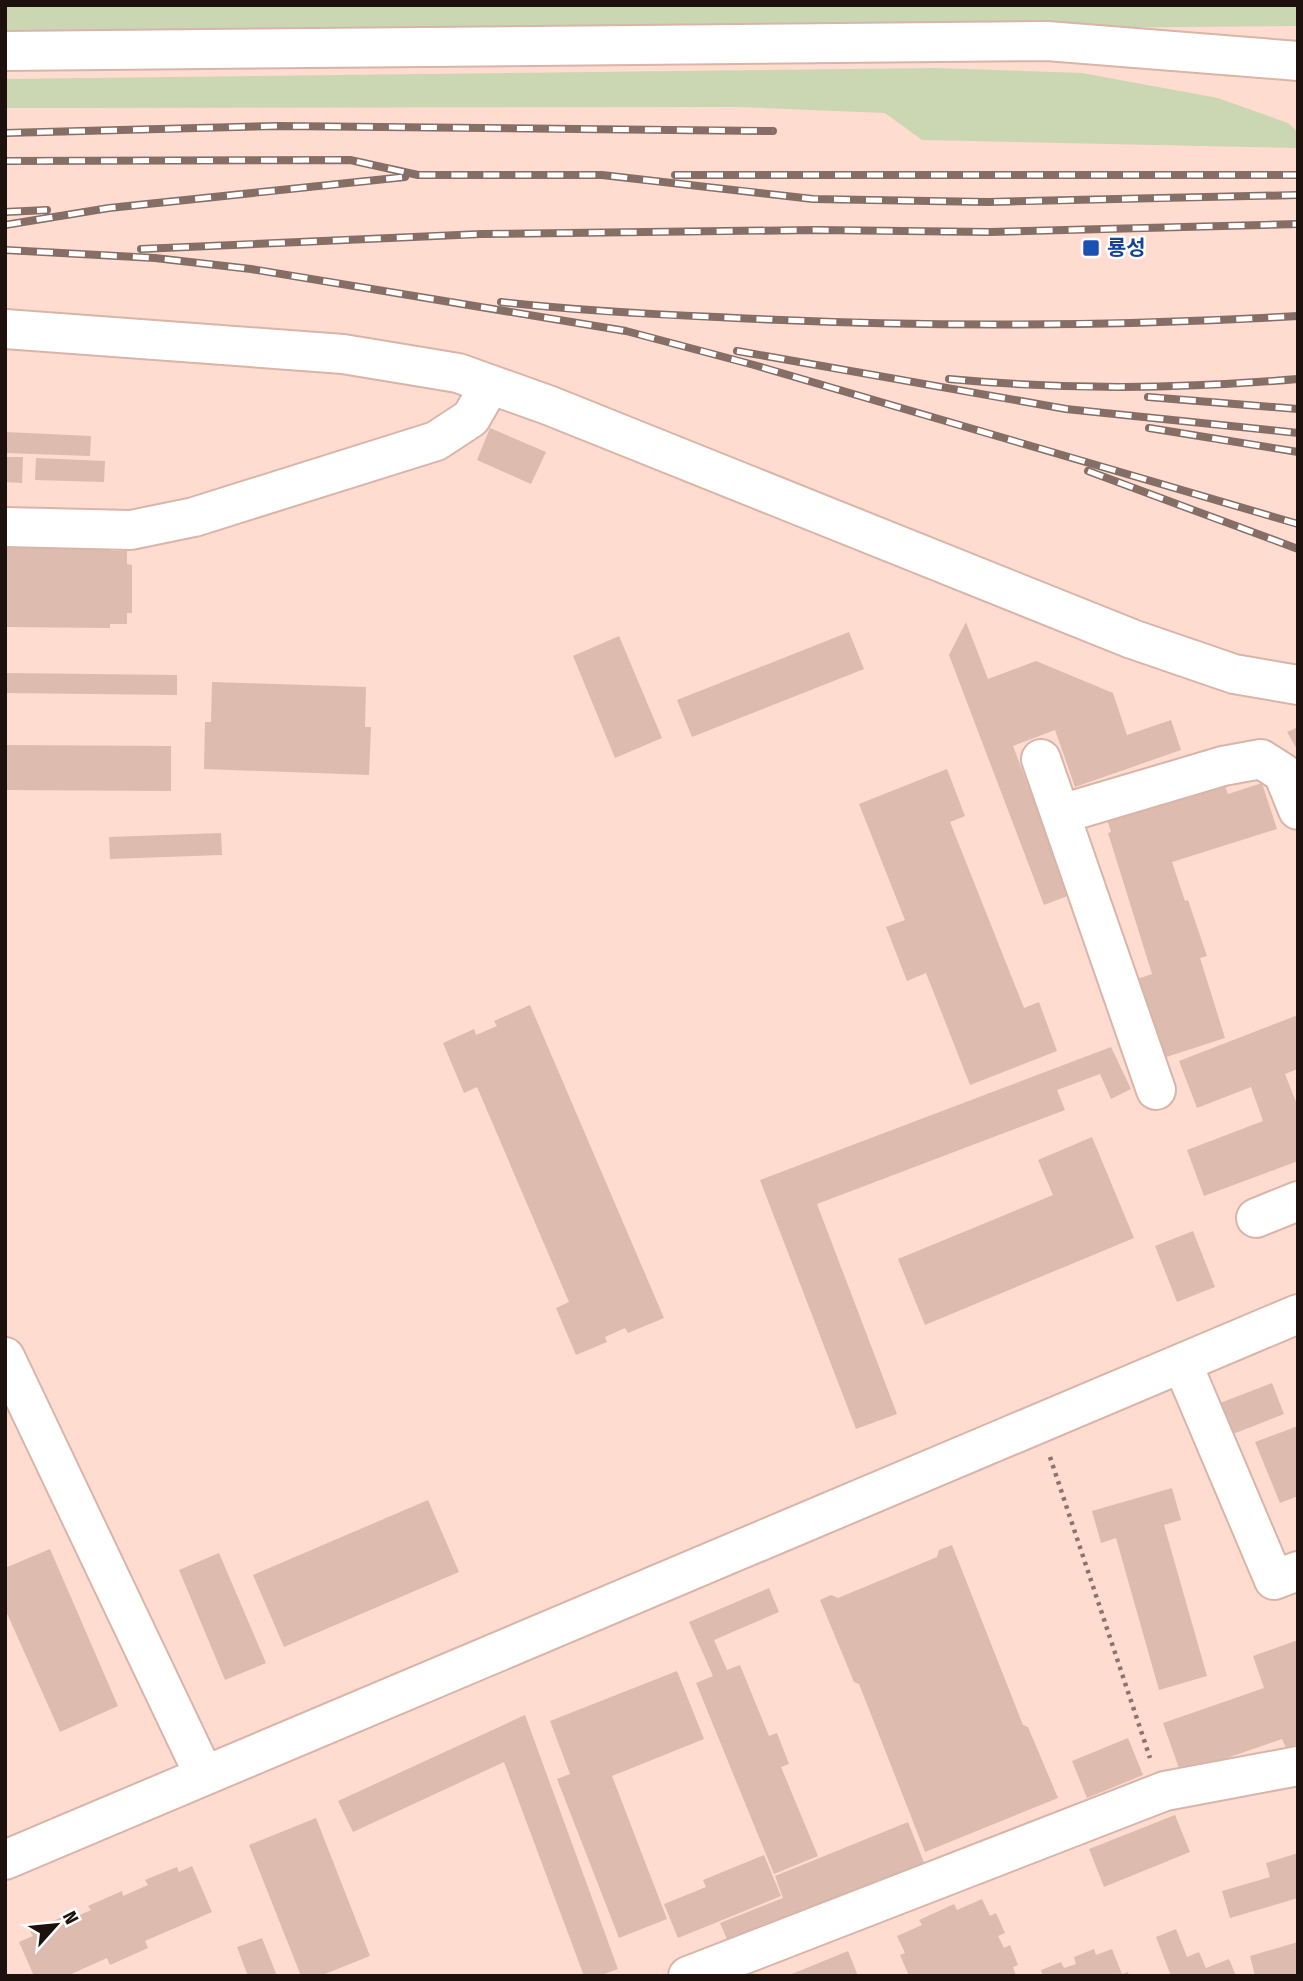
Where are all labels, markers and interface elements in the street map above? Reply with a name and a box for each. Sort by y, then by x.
place label: 룡성 [1107,235,1146,261]
marker: 룡성 [1081,238,1101,258]
north arrow [21,1890,91,1960]
text: N [58,1907,84,1928]

